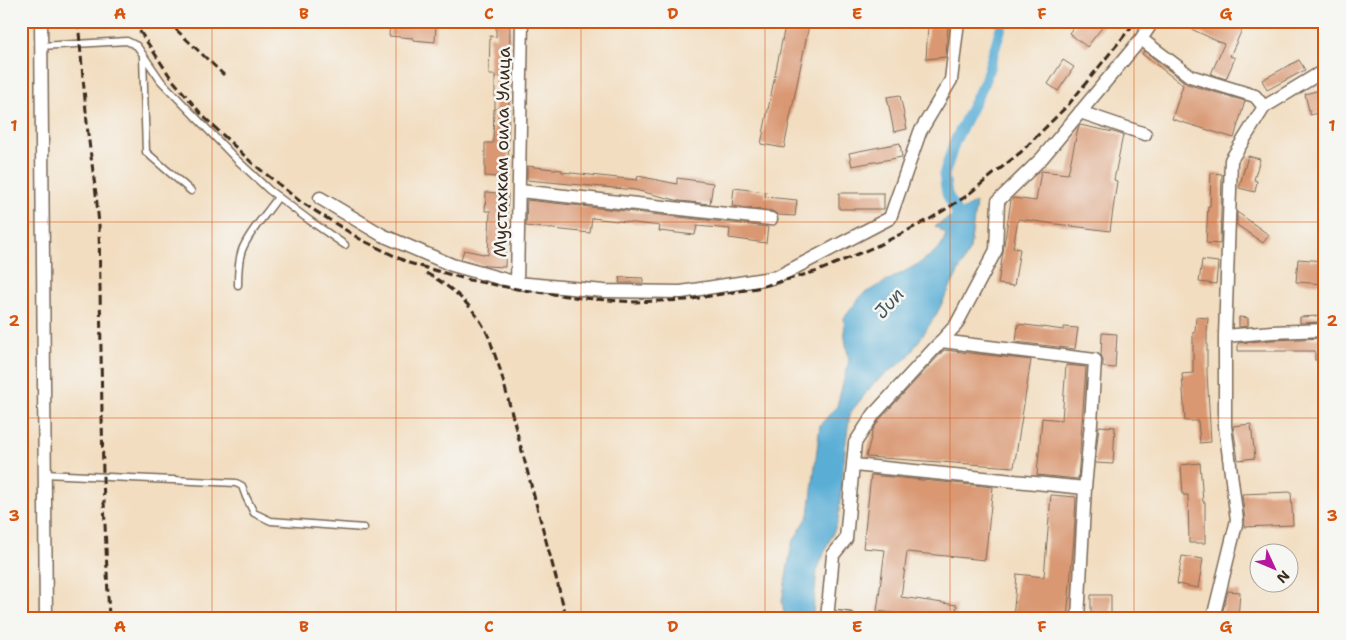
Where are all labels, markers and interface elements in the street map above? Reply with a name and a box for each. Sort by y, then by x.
text: A [114,3,126,24]
text: B [299,3,309,24]
text: C [484,3,494,24]
text: D [667,3,679,24]
text: E [852,3,862,24]
text: F [1037,3,1047,24]
text: G [1220,3,1233,24]
street label: Мустахкам оила Улица [488,46,516,258]
text: 1 [10,115,18,136]
text: 1 [1328,115,1336,136]
water label: Jun [868,282,910,324]
text: 2 [8,310,20,331]
text: 2 [1326,310,1338,331]
text: 3 [8,505,20,526]
text: 3 [1326,505,1338,526]
north arrow [1248,542,1298,592]
text: N [1273,567,1294,587]
text: A [114,616,126,637]
text: B [299,616,309,637]
text: C [484,616,494,637]
text: D [667,616,679,637]
text: E [852,616,862,637]
text: F [1037,616,1047,637]
text: G [1220,616,1233,637]

